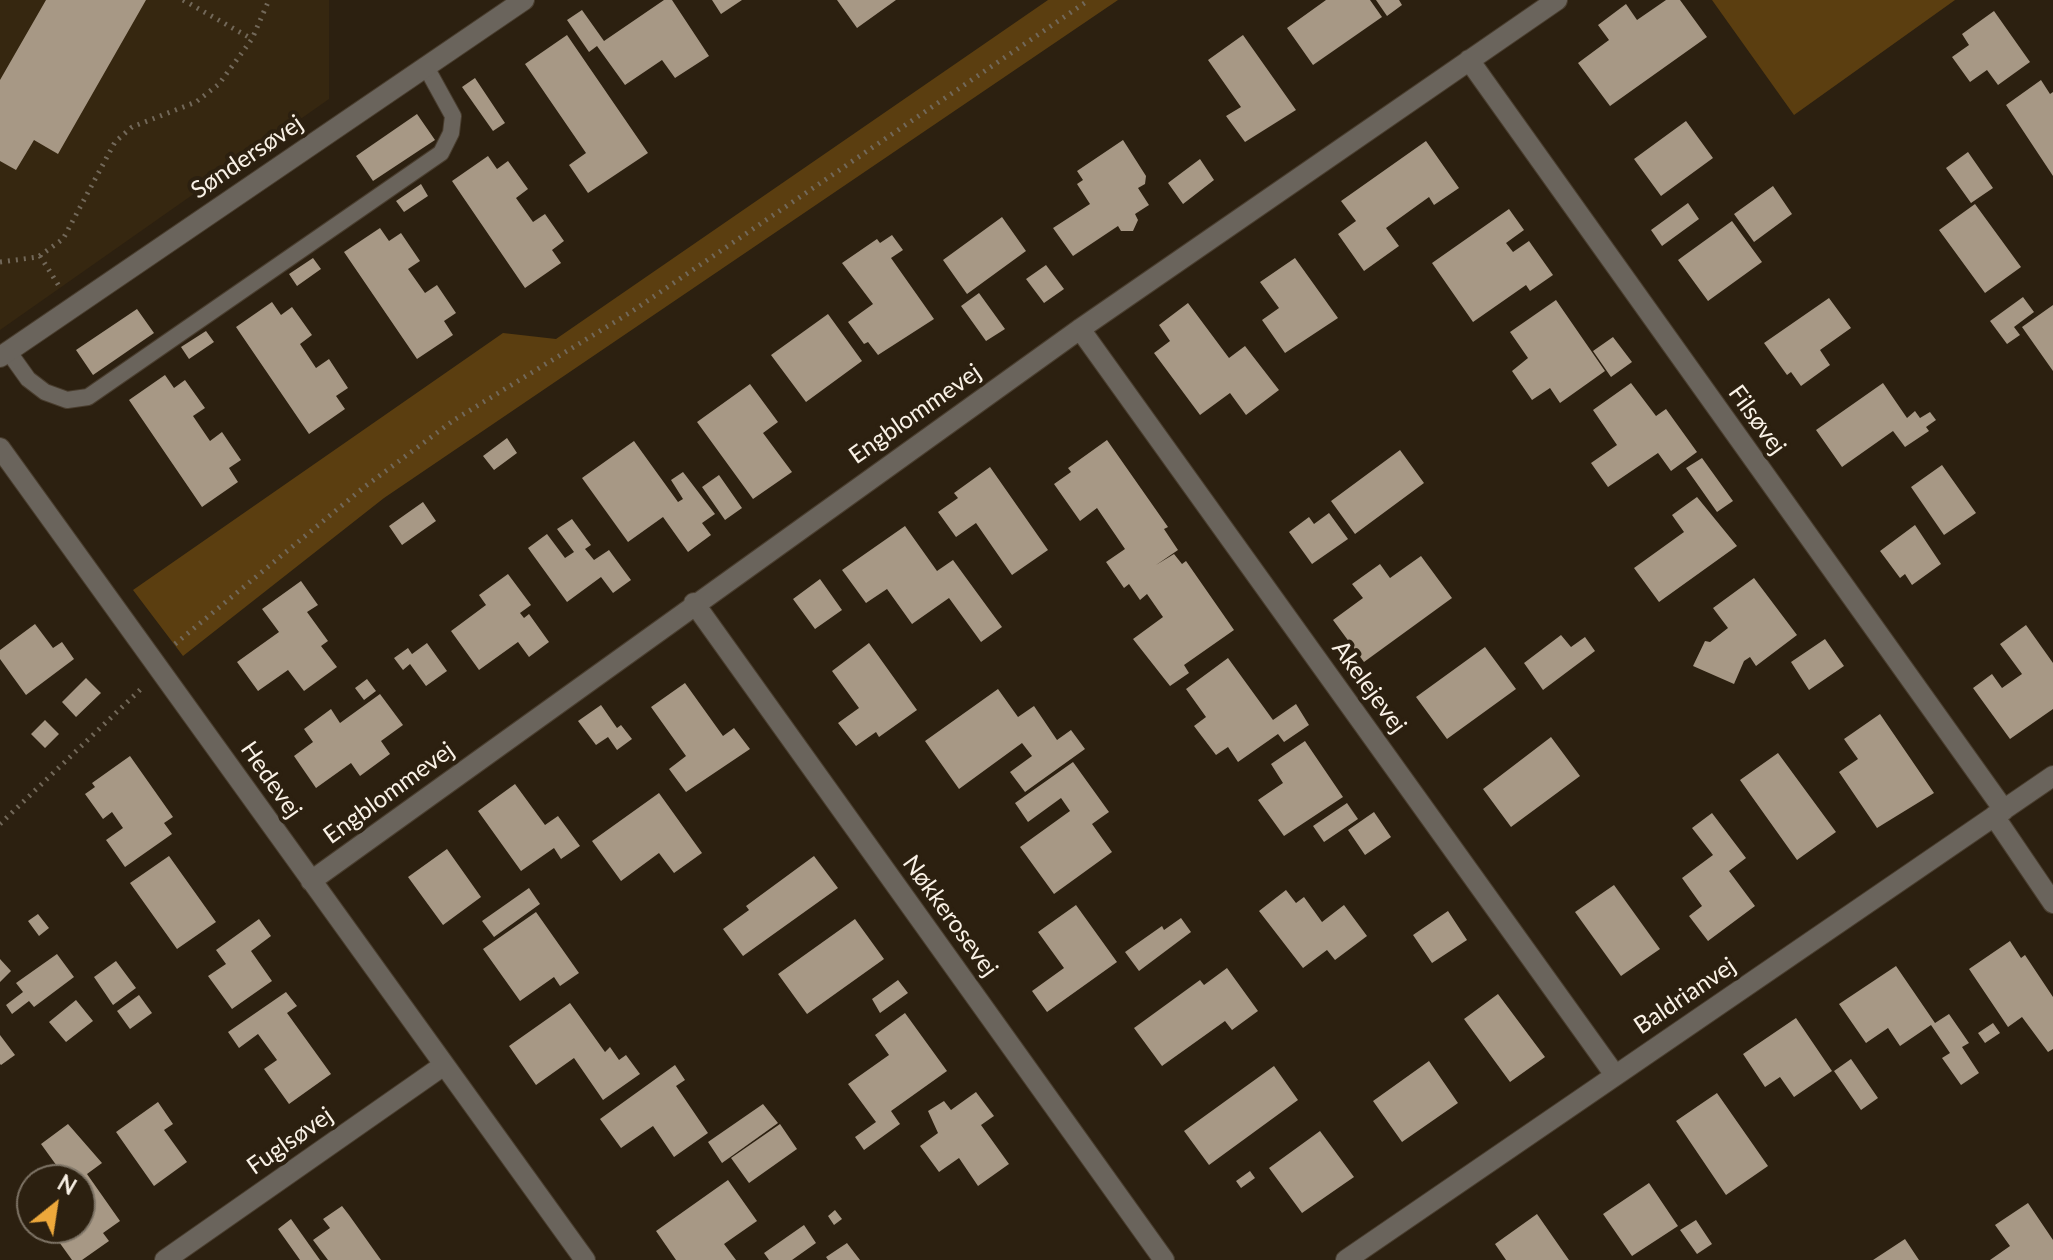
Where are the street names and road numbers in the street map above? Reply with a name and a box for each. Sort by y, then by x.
street label: Søndersøvej [186,109,308,205]
street label: Engblommevej [843,358,987,470]
street label: Filsøvej [1722,380,1792,460]
street label: Akelejevej [1326,635,1412,739]
street label: Hedevej [234,736,308,824]
street label: Engblommevej [318,736,460,850]
street label: Nøkkerosevej [896,850,1004,982]
street label: Baldrianvej [1629,952,1741,1040]
street label: Fuglsøvej [241,1101,339,1181]

